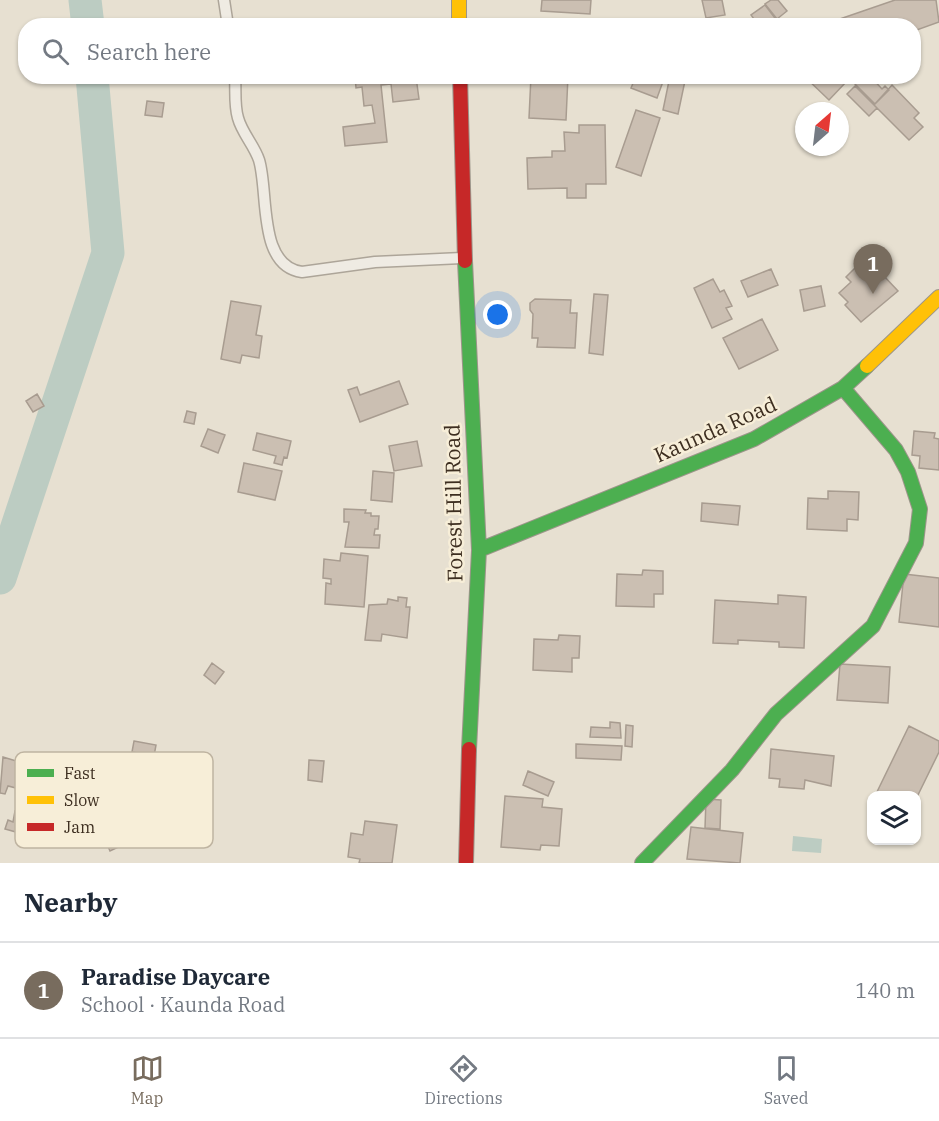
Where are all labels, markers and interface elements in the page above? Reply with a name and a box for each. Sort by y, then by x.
search box [18,18,921,84]
icon: search [39,35,72,68]
text: Search here [87,37,211,66]
north arrow [795,102,849,156]
pin: 1 [854,244,892,294]
your location [483,300,512,329]
street label: Kaunda Road [649,389,781,469]
street label: Forest Hill Road [438,424,468,582]
legend [15,752,213,848]
text: Fast [64,763,96,783]
text: Slow [64,790,100,810]
map controls [867,791,921,845]
button: layers [867,791,921,845]
text: Jam [64,817,95,837]
text: Nearby [24,885,118,919]
text: Paradise Daycare [81,962,270,991]
text: 1 [38,977,50,1004]
text: 140 m [855,977,915,1004]
text: School · Kaunda Road [81,991,285,1018]
tab: Map [131,1052,164,1108]
tab: Directions [425,1052,503,1108]
tab: Saved [764,1052,808,1108]

